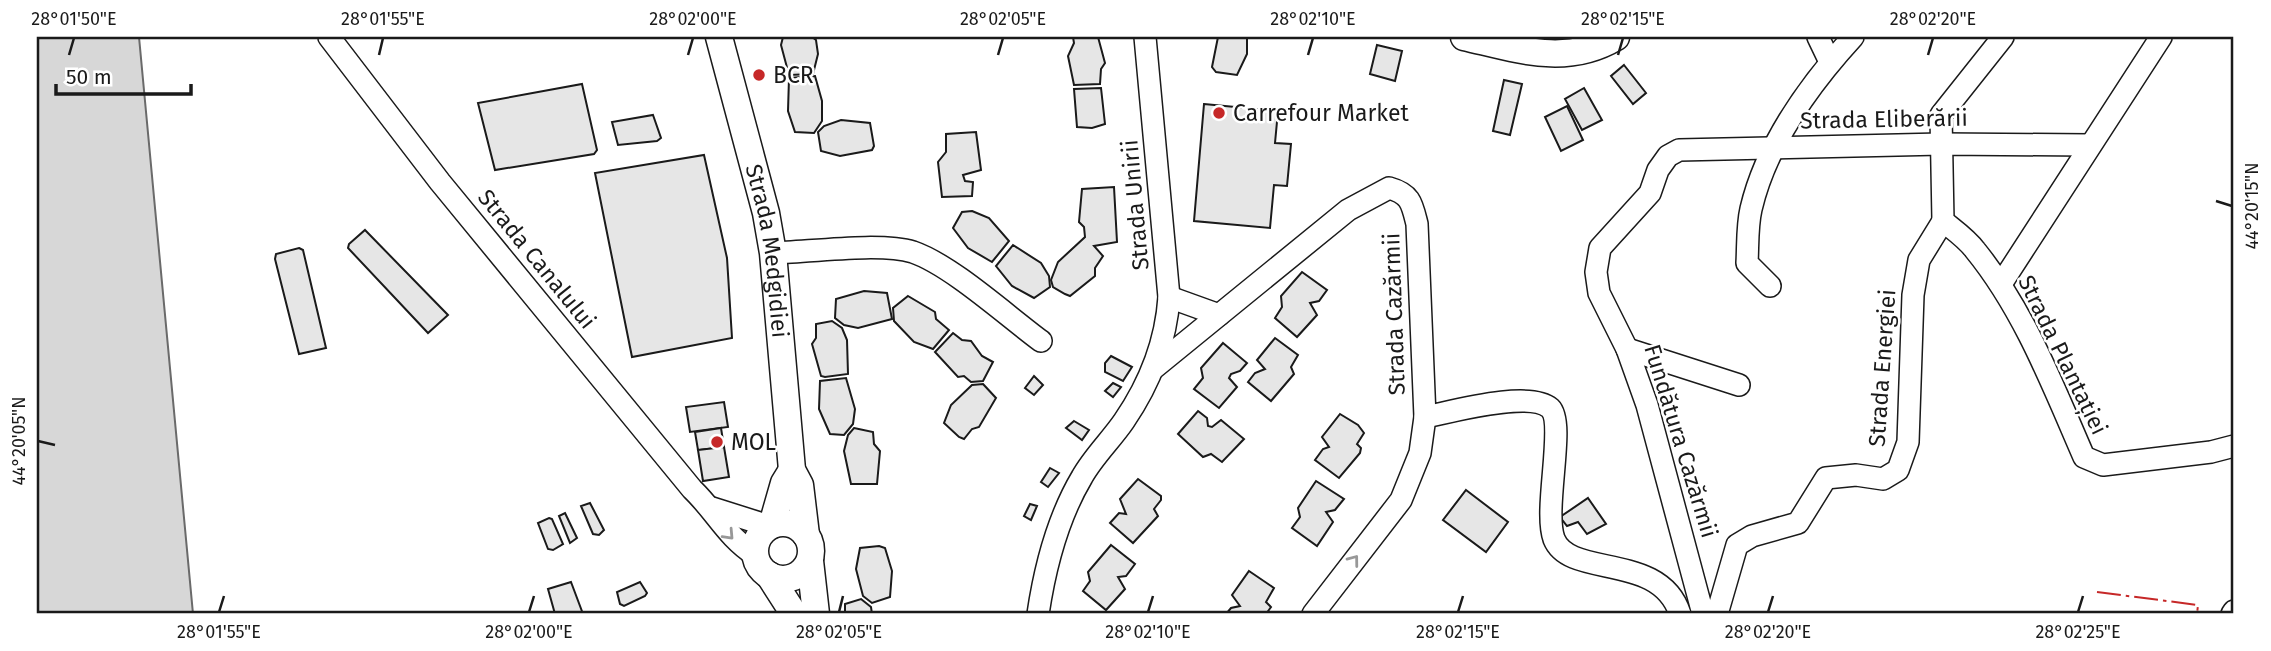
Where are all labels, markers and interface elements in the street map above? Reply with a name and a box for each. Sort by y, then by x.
text: 28°01'50"E [31,8,117,30]
text: 28°01'55"E [341,8,425,30]
text: 28°02'00"E [649,8,737,30]
text: 28°02'05"E [960,8,1046,30]
text: 28°02'10"E [1270,8,1356,30]
text: 28°02'15"E [1581,8,1665,30]
text: 28°02'20"E [1890,8,1976,30]
scale bar [56,52,191,96]
place label: BCR [773,61,814,89]
text: 50 m [66,64,112,90]
marker: BCR [751,67,767,83]
place label: Carrefour Market [1233,99,1409,127]
street label: Strada Eliberării [1800,104,1968,134]
marker: Carrefour Market [1211,105,1227,121]
street label: Strada Unirii [1115,139,1155,271]
street label: Strada Medgidiei [740,161,794,339]
text: 44°20'15"N [2241,162,2263,250]
street label: Strada Canalului [472,184,602,334]
street label: Strada Cazărmii [1377,232,1411,396]
street label: Strada Plantației [2011,271,2114,440]
street label: Strada Energiei [1863,288,1901,448]
street label: Fundătura Cazărmii [1638,341,1724,541]
text: 44°20'05"N [8,396,30,486]
place label: MOL [731,428,776,456]
marker: MOL [709,434,725,450]
one-way arrow [721,527,734,540]
one-way arrow [1346,555,1359,568]
text: 28°01'55"E [177,621,261,643]
text: 28°02'00"E [485,621,573,643]
text: 28°02'05"E [796,621,882,643]
text: 28°02'10"E [1105,621,1191,643]
text: 28°02'15"E [1416,621,1500,643]
text: 28°02'20"E [1725,621,1811,643]
text: 28°02'25"E [2035,621,2121,643]

